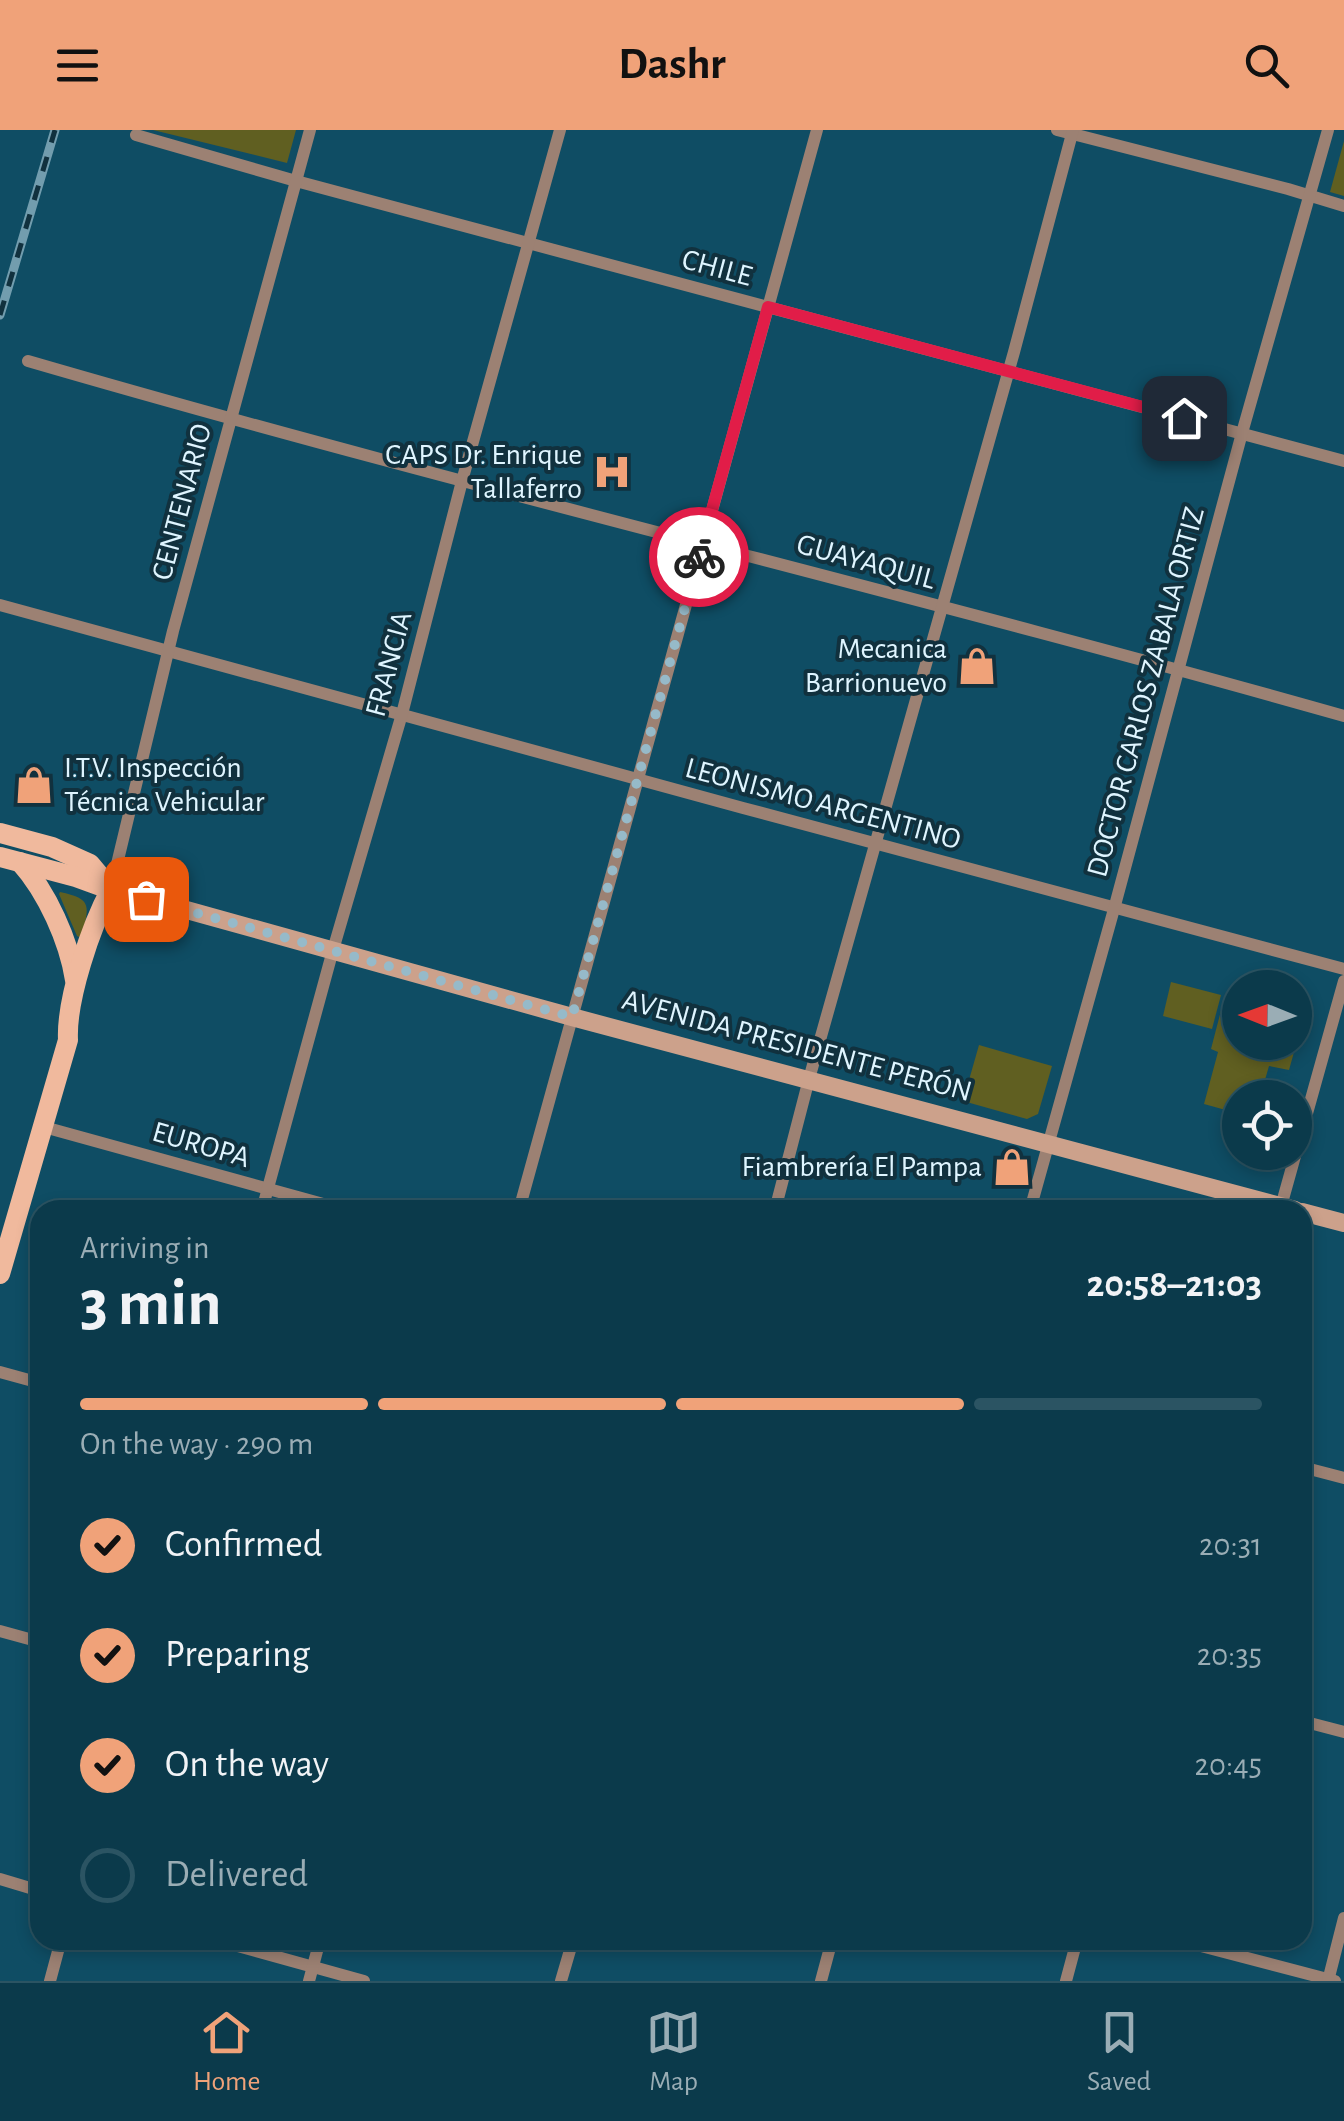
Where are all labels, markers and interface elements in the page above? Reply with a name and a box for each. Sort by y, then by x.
icon: menu [50,38,105,93]
icon: search [1239,38,1294,93]
text: Dashr [618,42,726,87]
street label: CHILE [679,244,755,292]
pin [1142,376,1227,461]
icon: home [1157,391,1212,446]
street label: CENTENARIO [147,421,217,583]
place label: CAPS Dr. Enrique Tallaferro [385,440,582,504]
hospital icon: CAPS Dr. Enrique Tallaferro [591,451,633,493]
street label: DOCTOR CARLOS ZABALA ORTIZ [1082,504,1210,880]
courier [649,507,749,607]
street label: GUAYAQUIL [794,529,939,595]
icon: bike [672,530,727,585]
street label: FRANCIA [361,608,417,720]
place label: Mecanica Barrionuevo [805,634,947,698]
shop icon: Mecanica Barrionuevo [956,645,998,687]
place label: I.T.V. Inspección Técnica Vehicular [64,753,265,817]
street label: LEONISMO ARGENTINO [682,753,964,855]
shop icon: I.T.V. Inspección Técnica Vehicular [13,764,55,806]
pin [104,857,189,942]
icon: bag [119,872,174,927]
north arrow [1222,970,1312,1060]
map controls [1222,970,1312,1170]
street label: AVENIDA PRESIDENTE PERÓN [619,983,976,1107]
button: locate [1222,1080,1312,1170]
street label: EUROPA [149,1117,253,1173]
shop icon: Fiambrería El Pampa [991,1146,1033,1188]
place label: Fiambrería El Pampa [741,1152,982,1182]
text: Arriving in [80,1232,209,1264]
text: 20:58–21:03 [1086,1266,1262,1304]
text: 3 min [80,1272,222,1337]
text: On the way · 290 m [80,1428,313,1460]
icon: check [80,1518,135,1573]
text: Confirmed [165,1526,322,1564]
text: 20:31 [1199,1529,1262,1561]
icon: check [80,1628,135,1683]
text: Preparing [165,1636,310,1674]
text: 20:35 [1197,1639,1262,1671]
icon: check [80,1738,135,1793]
text: On the way [165,1746,329,1784]
text: 20:45 [1194,1749,1262,1781]
text: Delivered [165,1856,308,1894]
tab: Home [193,2005,260,2099]
tab: Map [646,2005,701,2099]
tab: Saved [1087,2005,1151,2099]

